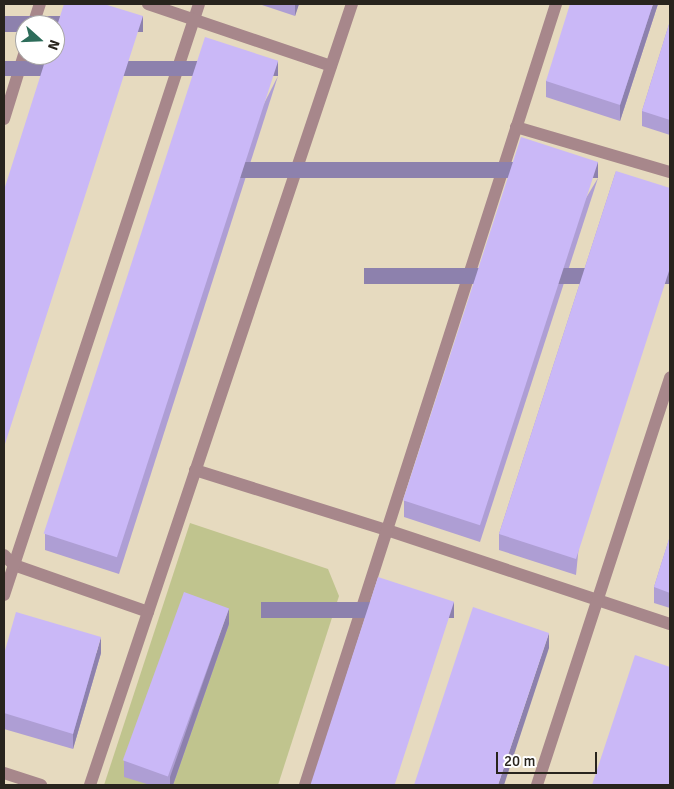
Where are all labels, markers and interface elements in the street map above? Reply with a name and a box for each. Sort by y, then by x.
north arrow [15,15,65,65]
text: N [44,37,63,52]
scale bar [499,742,600,774]
text: 20 m [504,752,535,770]

